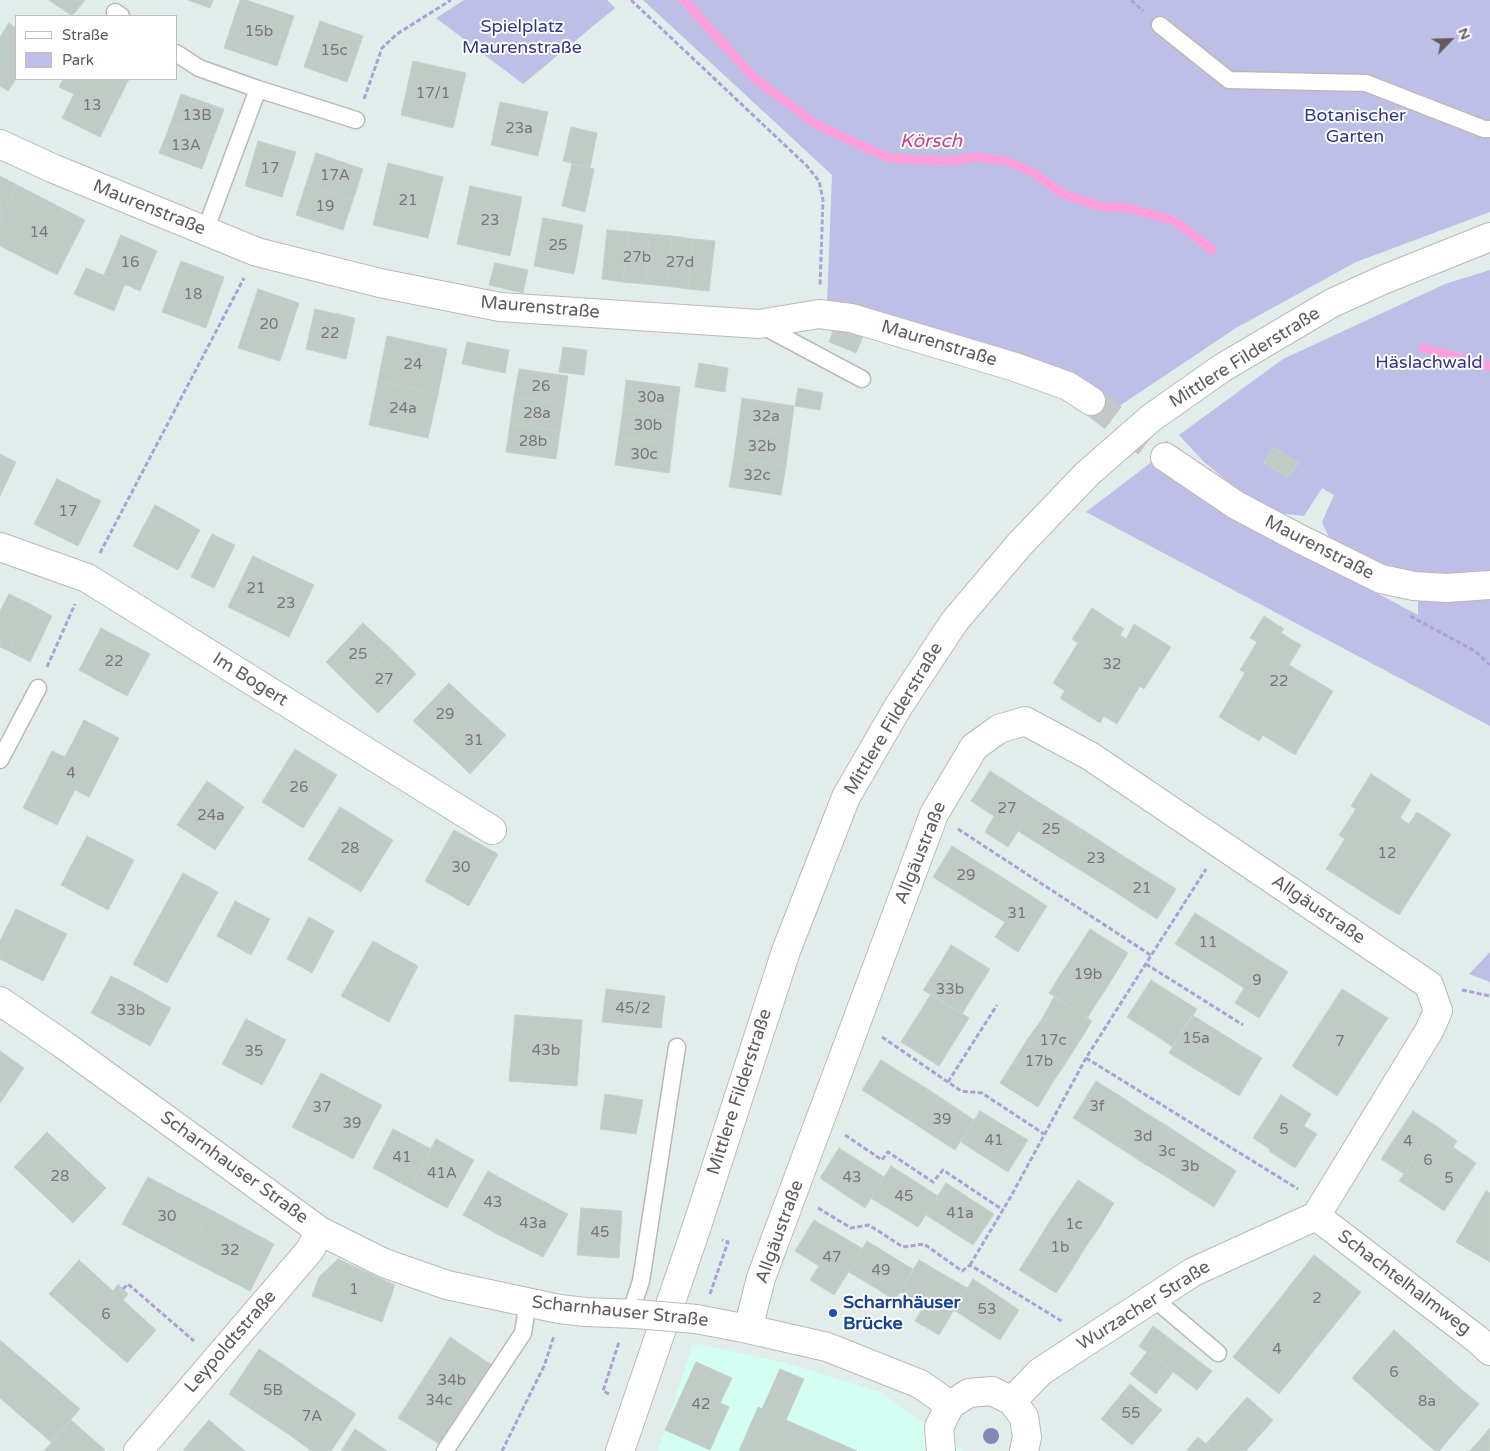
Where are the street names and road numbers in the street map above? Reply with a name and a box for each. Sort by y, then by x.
street label: Maurenstraße [89,176,209,240]
street label: Maurenstraße [479,292,601,324]
street label: Mittlere Filderstraße [1166,303,1324,413]
street label: Maurenstraße [879,316,999,372]
street label: Maurenstraße [1261,511,1377,585]
street label: Mittlere Filderstraße [840,639,948,799]
street label: Im Bogert [208,648,292,712]
street label: Allgäustraße [891,799,951,907]
street label: Allgäustraße [1267,871,1369,949]
street label: Mittlere Filderstraße [703,1006,777,1178]
street label: Scharnhauser Straße [156,1107,312,1229]
street label: Allgäustraße [751,1177,809,1287]
street label: Schachtelhalmweg [1333,1226,1475,1340]
street label: Wurzacher Straße [1074,1256,1214,1356]
street label: Leypoldtstraße [181,1286,281,1398]
street label: Scharnhauser Straße [531,1292,709,1332]

